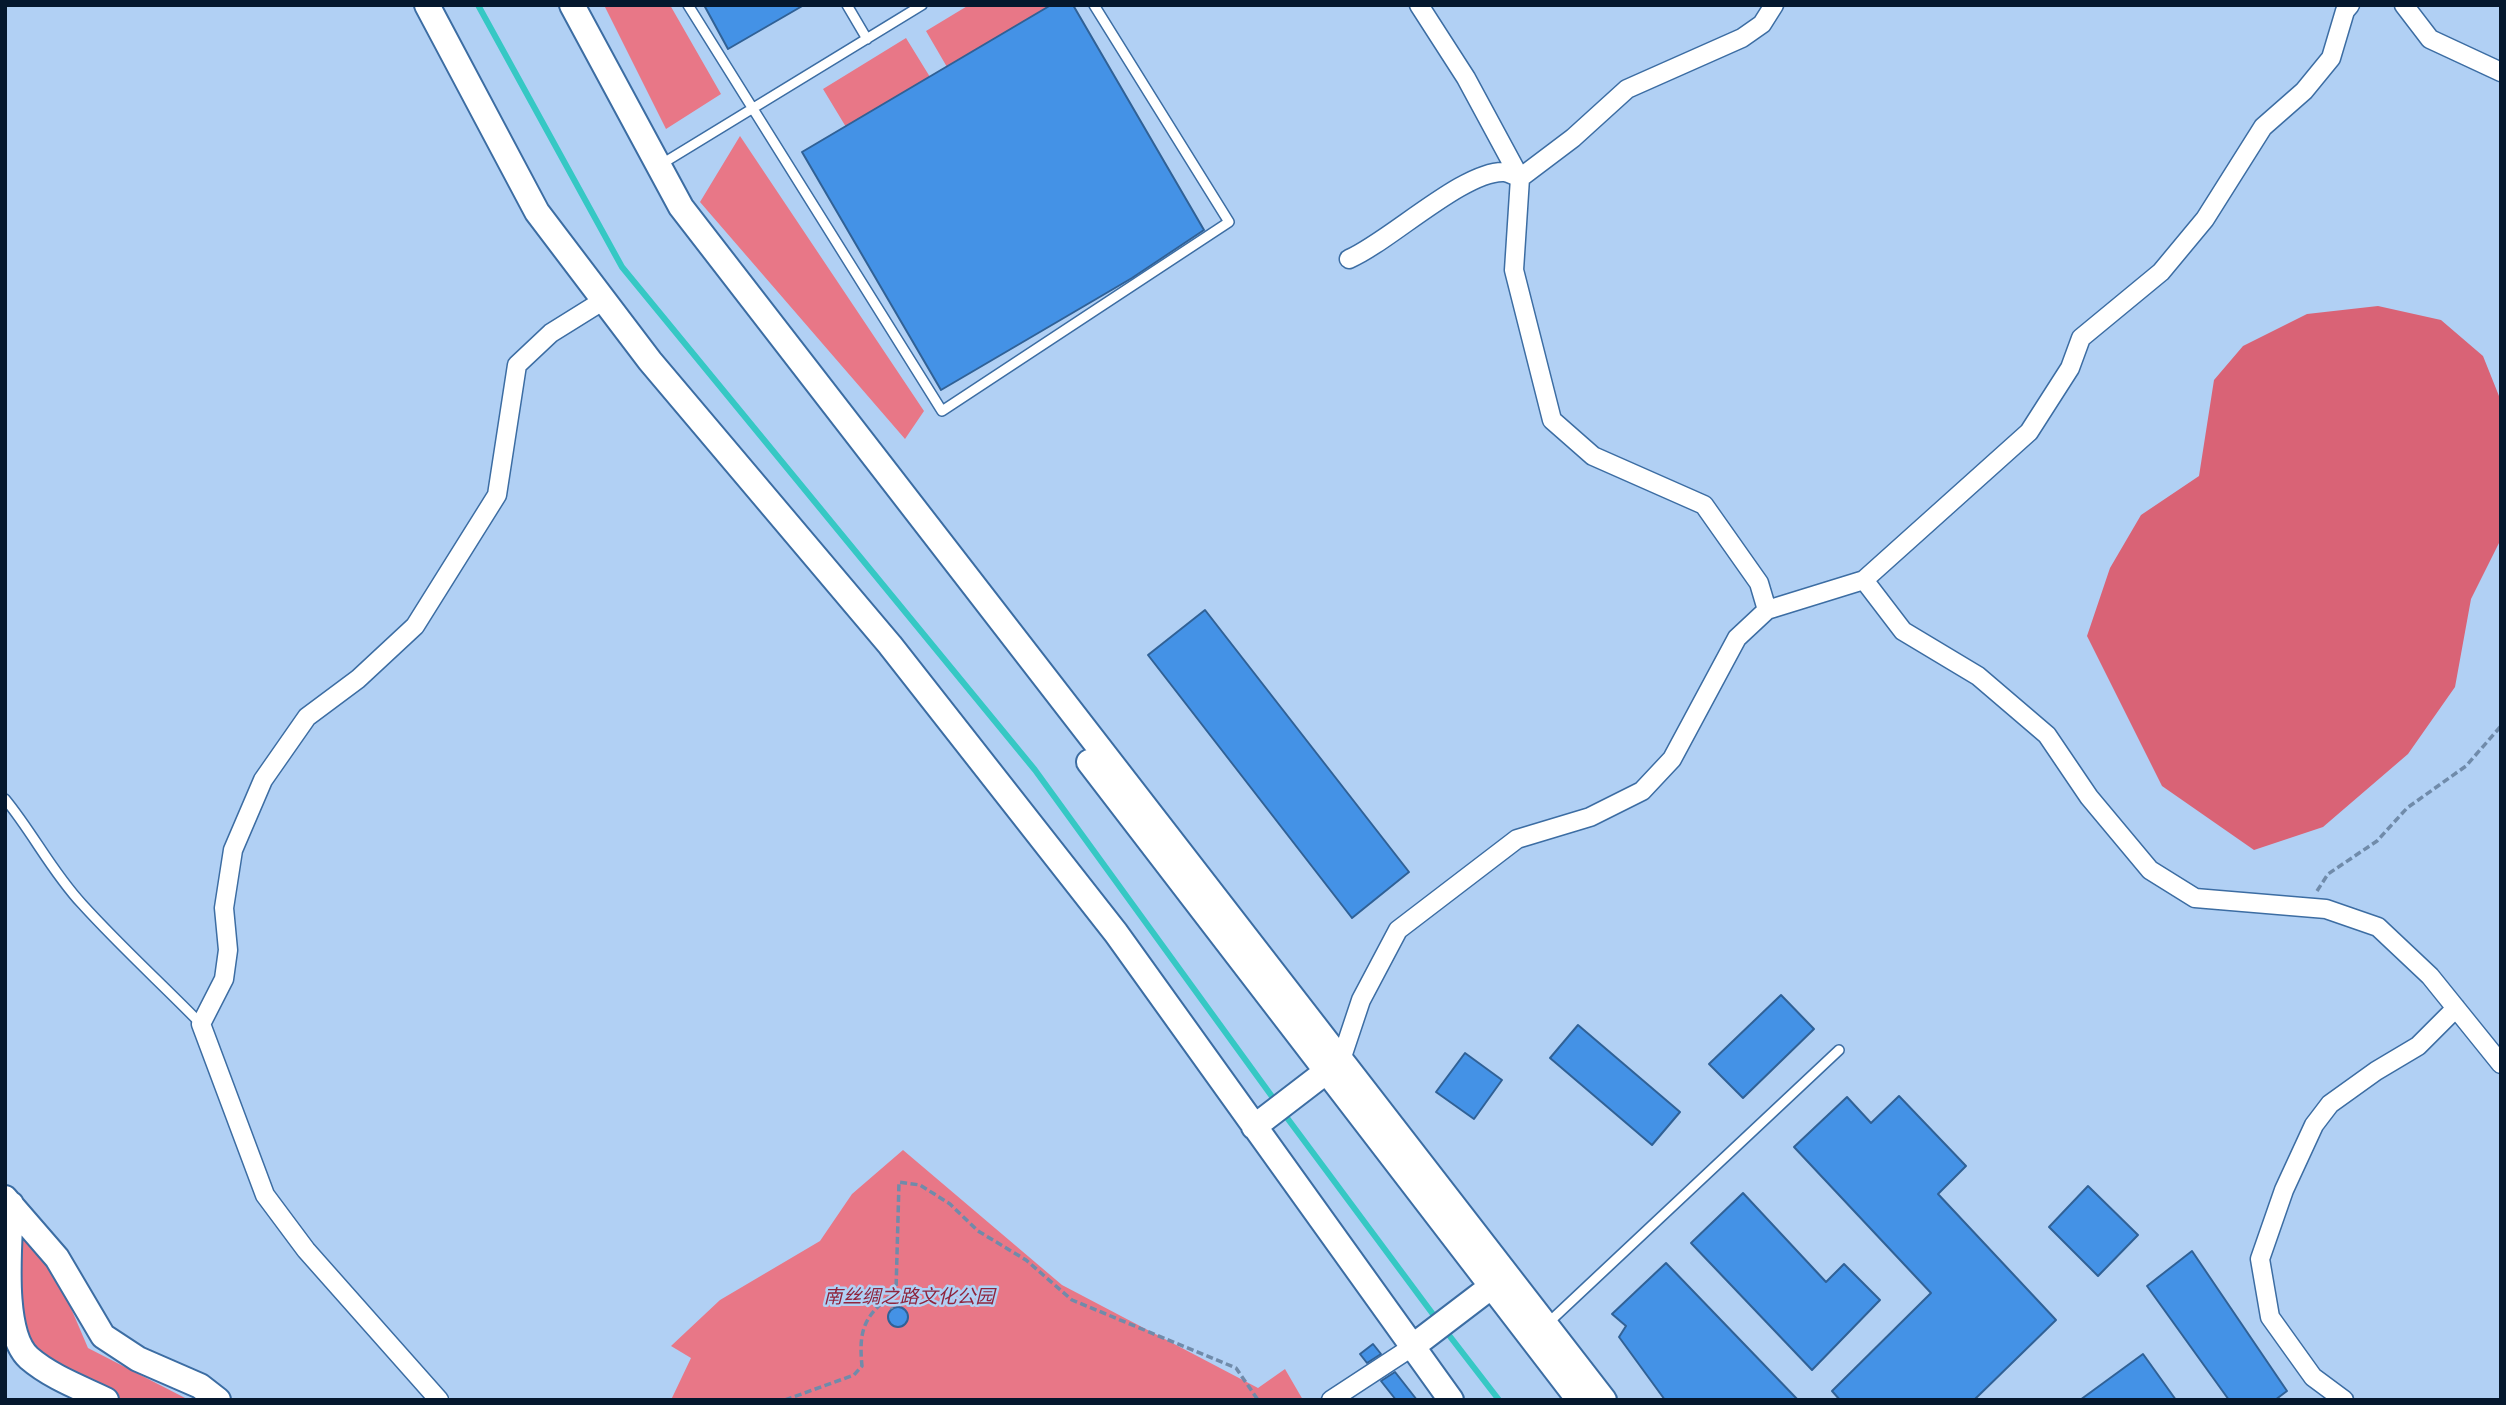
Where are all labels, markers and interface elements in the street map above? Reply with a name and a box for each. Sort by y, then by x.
park label: 南丝绸之路文化公园 [824,1285,994,1307]

